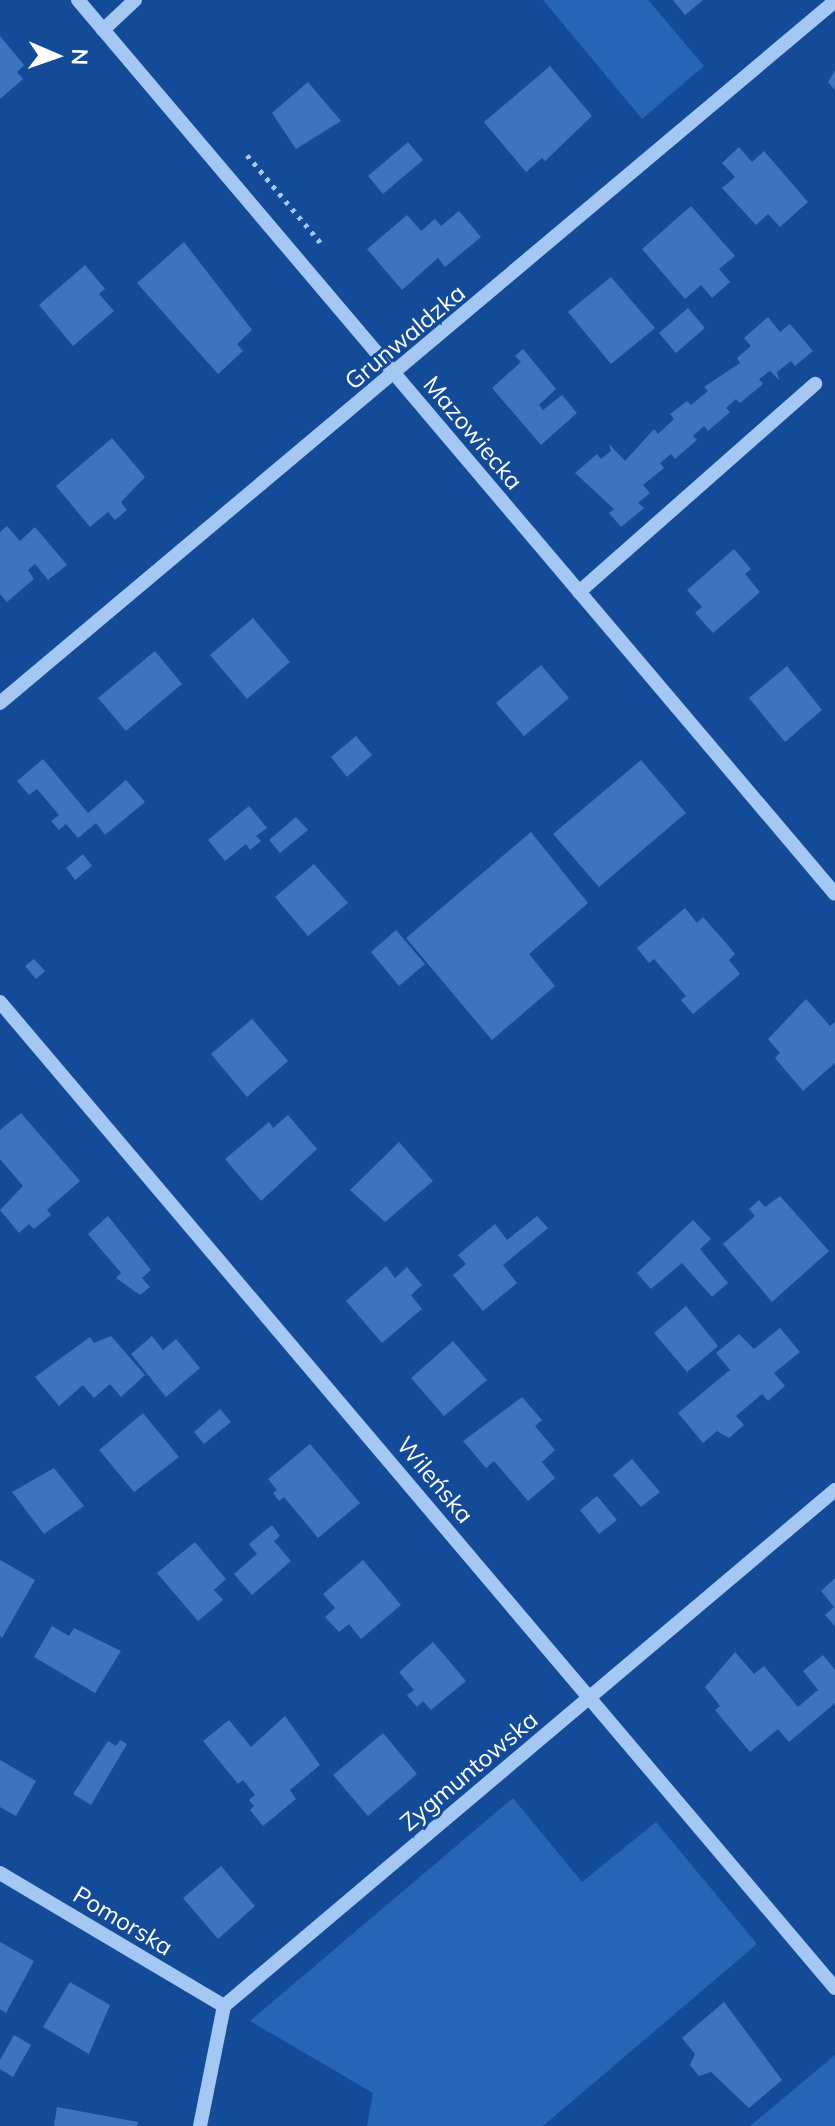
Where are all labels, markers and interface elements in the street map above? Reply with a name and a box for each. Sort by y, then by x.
north arrow [16,16,96,96]
text: N [66,48,94,66]
street label: Grunwaldzka [339,278,471,396]
street label: Mazowiecka [417,371,529,495]
street label: Wileńska [391,1431,479,1529]
street label: Zygmuntowska [394,1705,544,1837]
street label: Pomorska [68,1880,178,1962]

